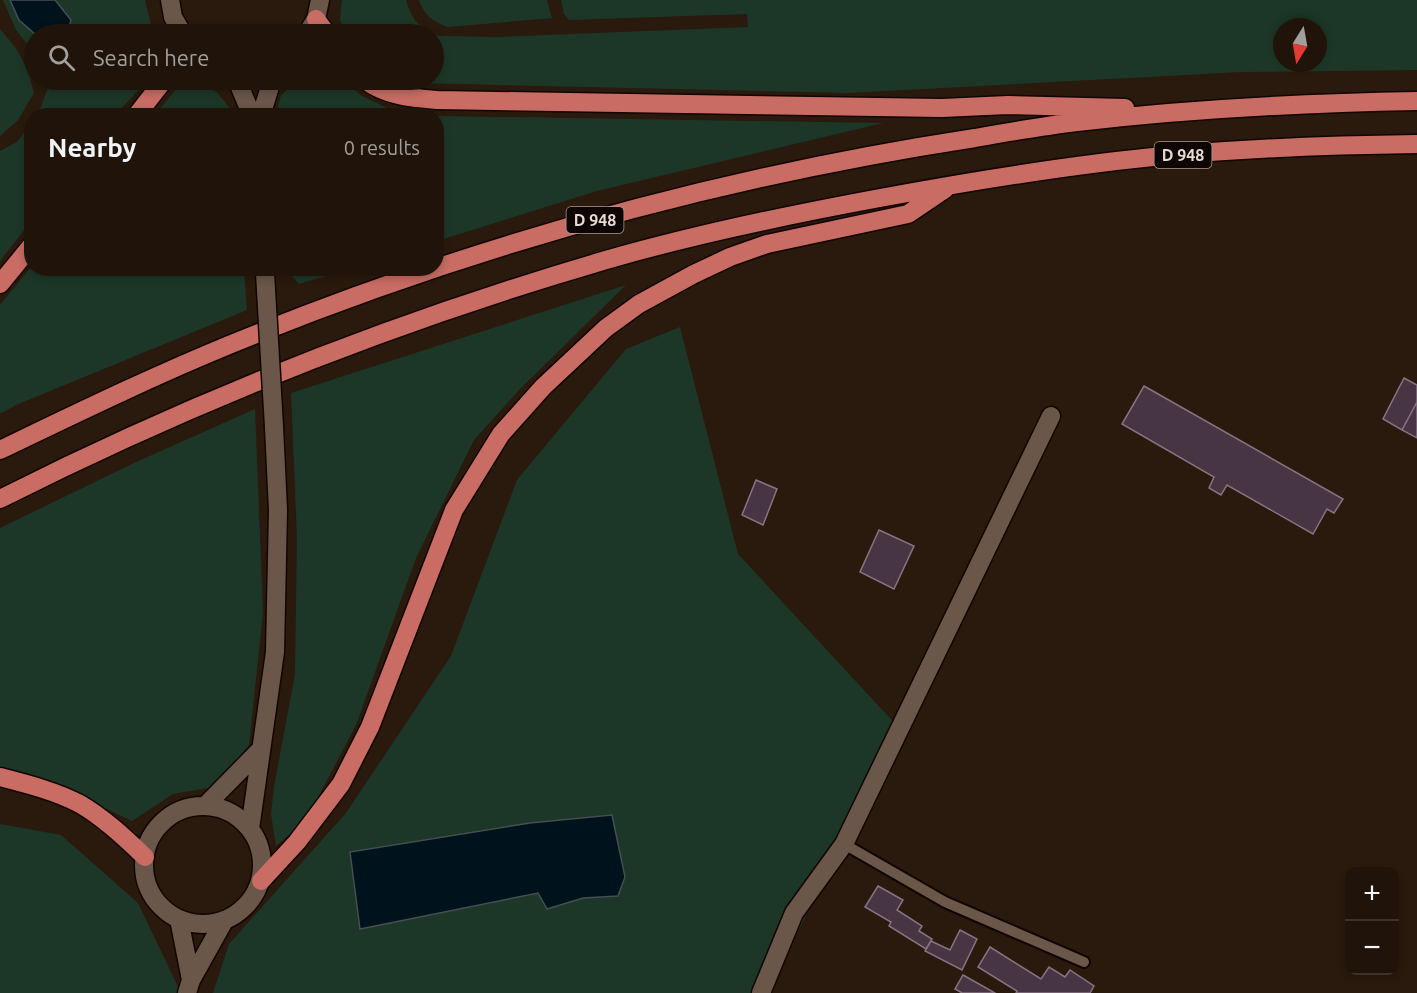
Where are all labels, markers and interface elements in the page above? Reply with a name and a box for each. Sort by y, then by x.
north arrow [1273,18,1327,72]
search box [24,24,444,90]
icon: search [45,41,78,74]
text: Search here [93,45,209,70]
text: Nearby [48,133,136,162]
text: 0 results [344,136,420,159]
road number: D 948 [1154,142,1212,168]
road number: D 948 [566,207,624,233]
map controls [1345,867,1399,975]
button: + [1345,867,1399,921]
button: − [1345,921,1399,975]

